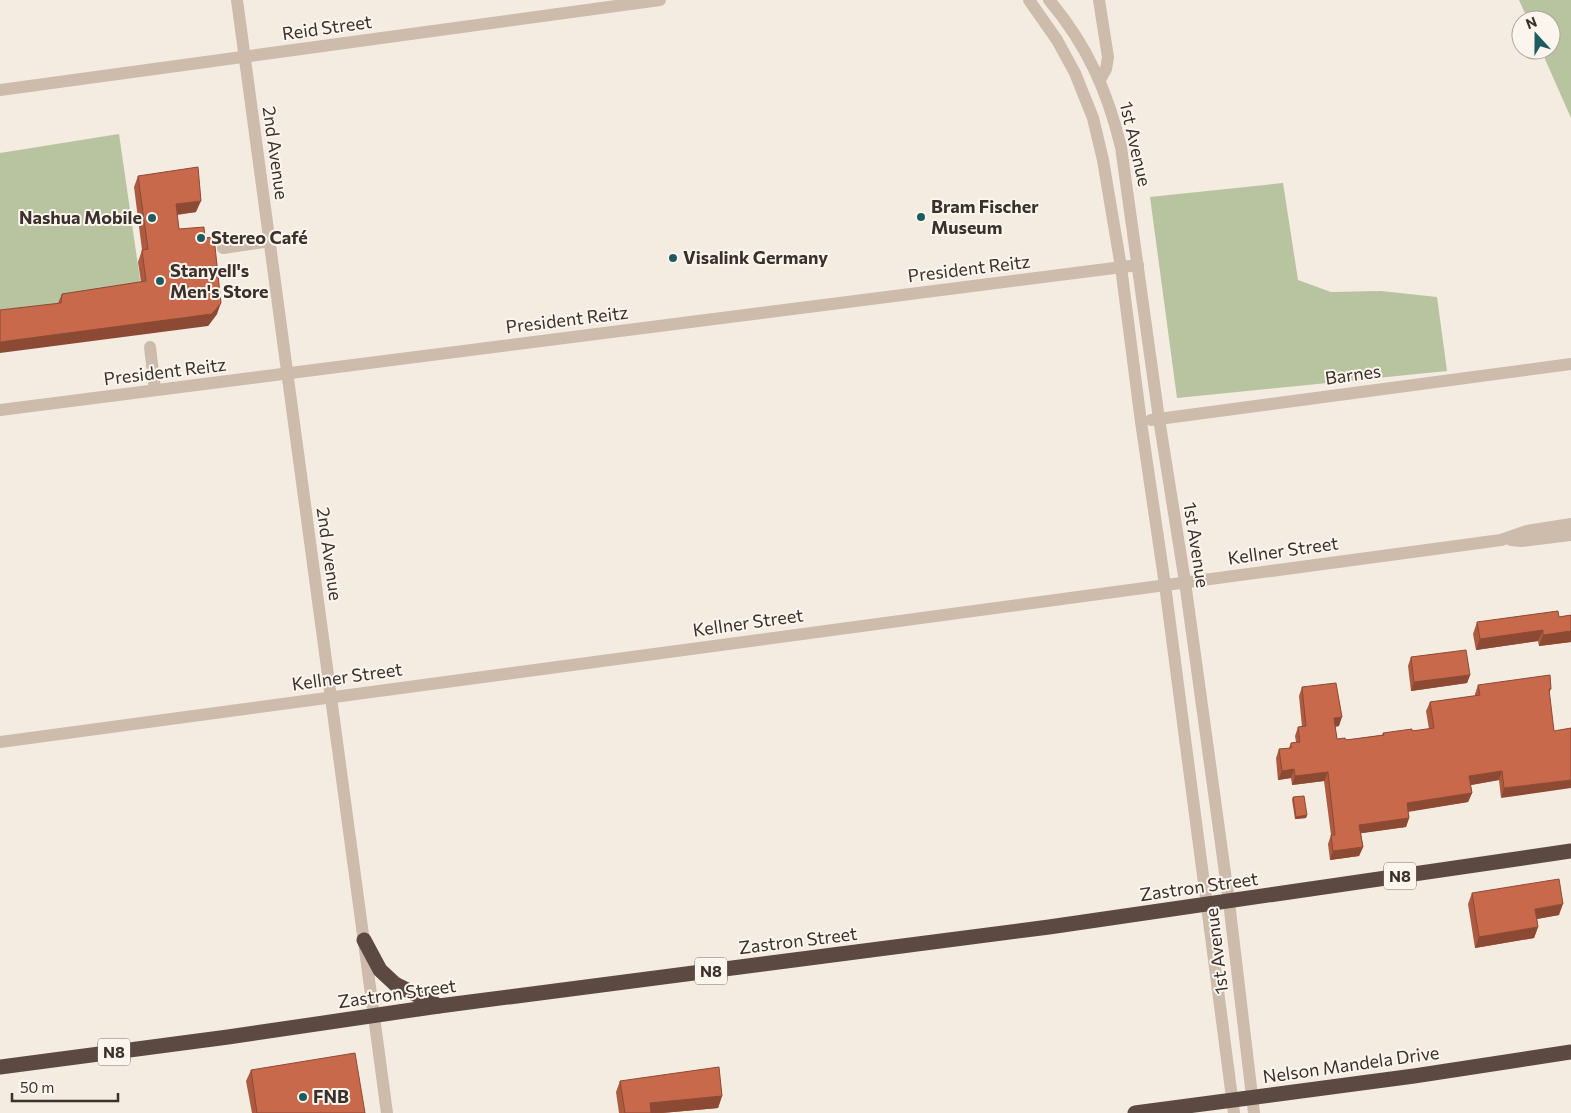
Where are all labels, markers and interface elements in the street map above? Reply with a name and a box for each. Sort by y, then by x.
street label: Reid Street [281,10,373,44]
north arrow [1511,10,1561,60]
text: N [1523,13,1539,32]
street label: 1st Avenue [1116,99,1156,188]
street label: 2nd Avenue [259,105,293,201]
place label: Bram Fischer Museum [931,195,1039,238]
place label: Nashua Mobile [19,206,142,228]
marker: Bram Fischer Museum [915,211,927,223]
marker: Nashua Mobile [146,212,158,224]
place label: Stereo Café [211,226,308,248]
marker: Stereo Café [195,232,207,244]
place label: Visalink Germany [683,246,828,268]
street label: President Reitz [906,250,1032,286]
marker: Visalink Germany [667,252,679,264]
place label: Stanyell's Men's Store [170,259,269,302]
marker: Stanyell's Men's Store [154,275,166,287]
street label: President Reitz [504,301,630,337]
street label: President Reitz [102,353,228,389]
street label: Barnes [1323,359,1382,389]
street label: 1st Avenue [1179,500,1215,589]
street label: 2nd Avenue [313,506,347,602]
street label: Kellner Street [1226,531,1340,569]
street label: Kellner Street [691,603,805,641]
street label: Kellner Street [290,657,404,695]
road number: N8 [1384,862,1416,889]
street label: Zastron Street [1138,867,1259,905]
street label: 1st Avenue [1200,907,1232,995]
street label: Zastron Street [737,922,858,958]
road number: N8 [695,958,727,984]
street label: Zastron Street [336,974,457,1012]
road number: N8 [98,1038,130,1066]
street label: Nelson Mandela Drive [1261,1041,1440,1087]
scale bar [12,1070,119,1102]
text: 50 m [20,1078,54,1096]
place label: FNB [313,1085,349,1107]
marker: FNB [297,1091,309,1103]

